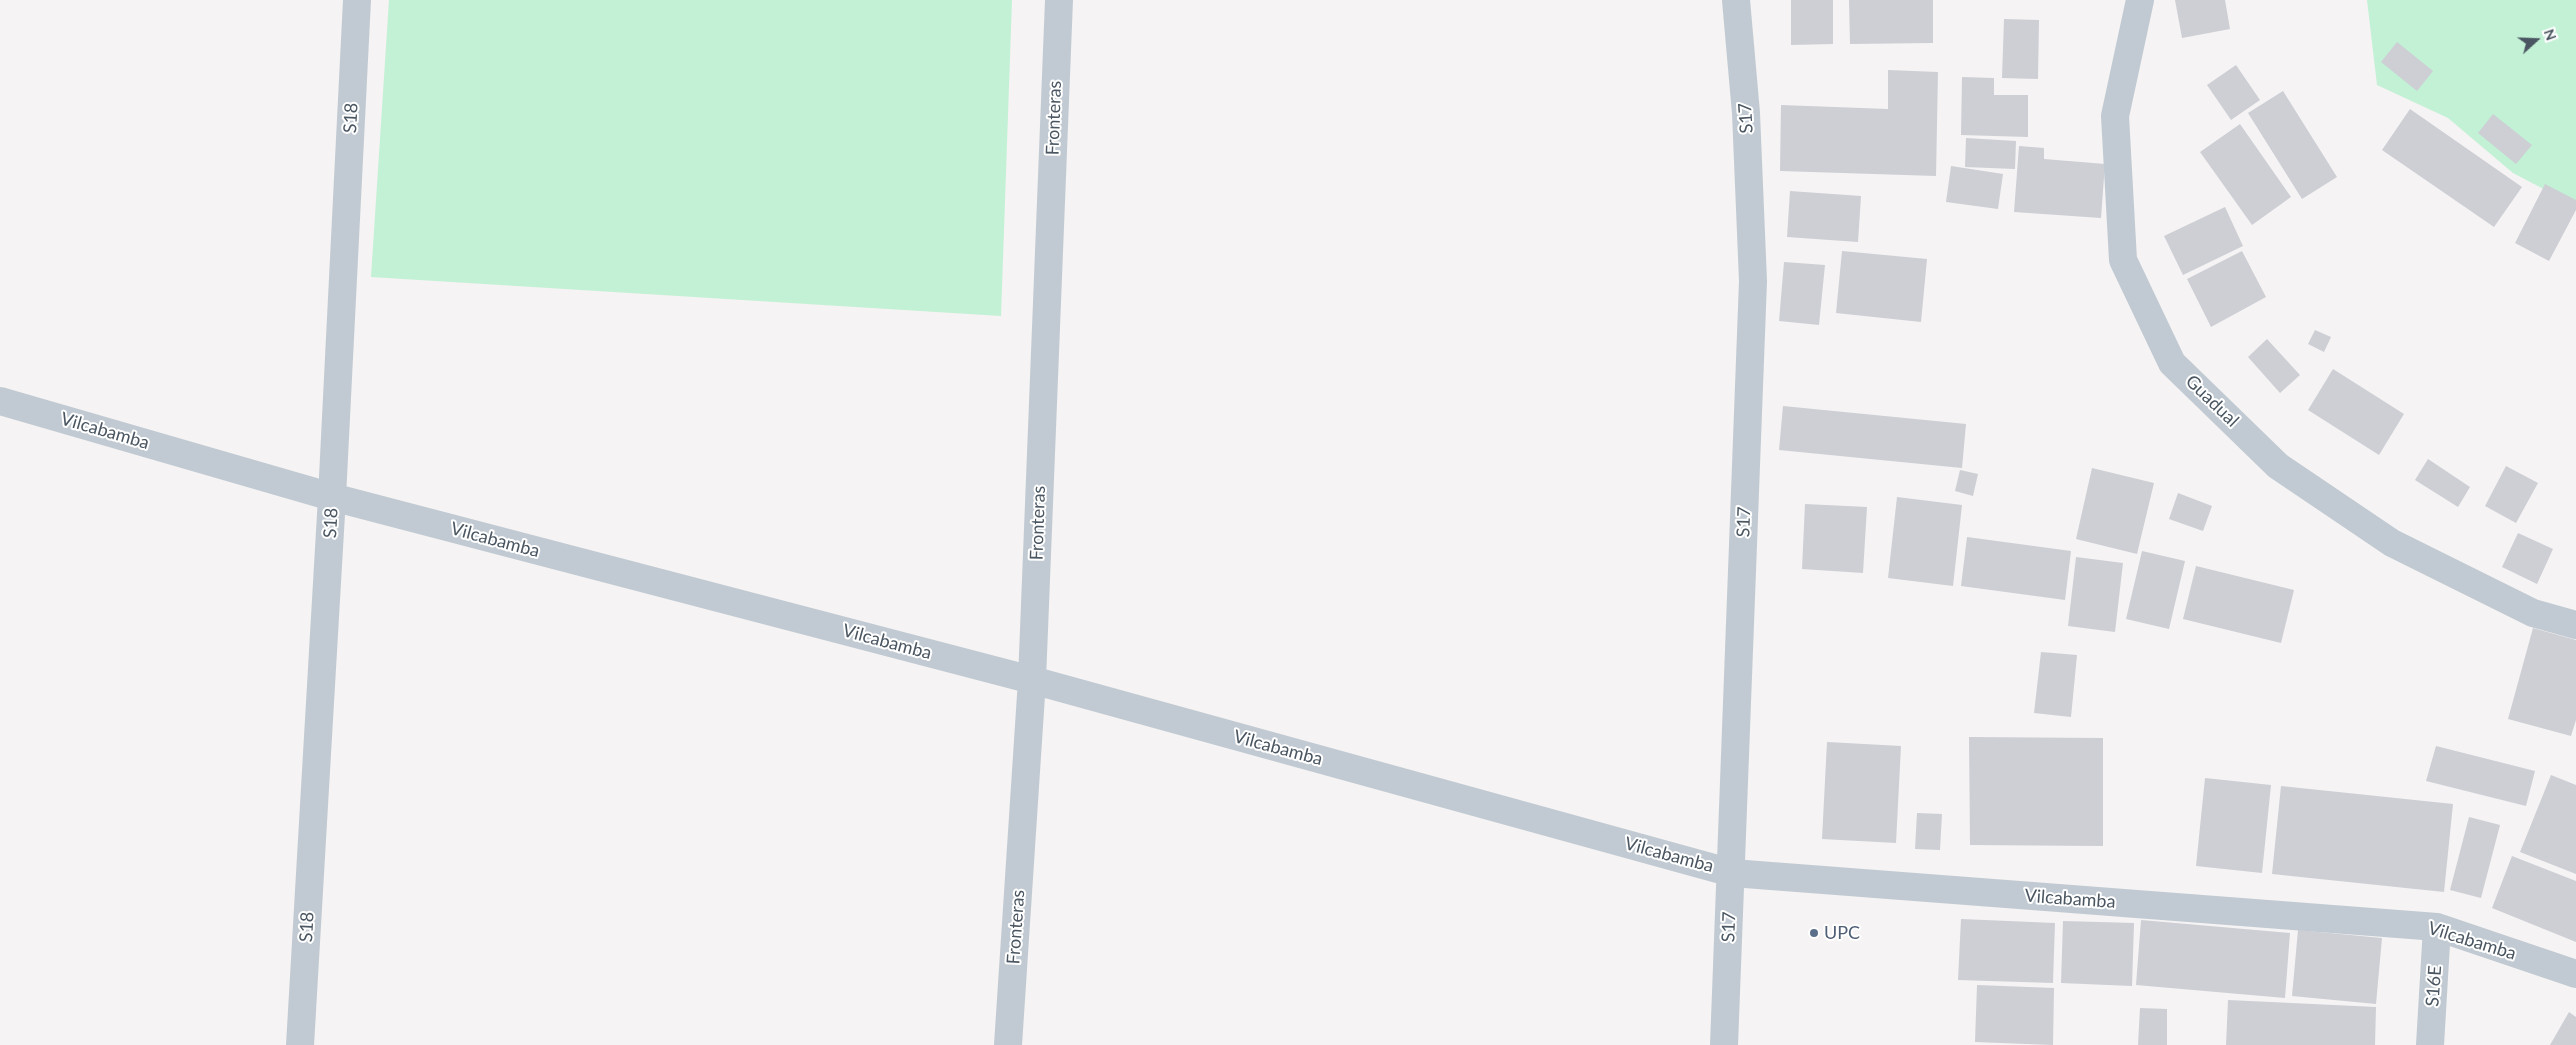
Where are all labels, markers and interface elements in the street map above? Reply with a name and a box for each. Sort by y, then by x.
north arrow [2511,15,2561,65]
text: N [2541,27,2560,43]
street label: Fronteras [1042,80,1066,156]
street label: S18 [339,102,363,134]
street label: S17 [1734,102,1758,134]
street label: Guadual [2181,371,2243,431]
street label: Vilcabamba [58,408,152,454]
street label: Fronteras [1026,485,1050,561]
street label: S17 [1733,506,1755,538]
street label: S18 [319,507,343,539]
street label: Vilcabamba [448,518,542,562]
street label: Vilcabamba [840,620,934,664]
street label: Vilcabamba [1231,726,1325,770]
street label: Vilcabamba [1622,833,1716,877]
street label: Vilcabamba [2024,885,2116,913]
street label: Fronteras [1003,889,1029,965]
street label: S18 [295,911,319,943]
street label: S17 [1718,911,1740,943]
street label: Vilcabamba [2425,917,2519,965]
place label: UPC [1824,922,1860,944]
marker: UPC [1808,927,1820,939]
street label: S16E [2422,965,2446,1007]

